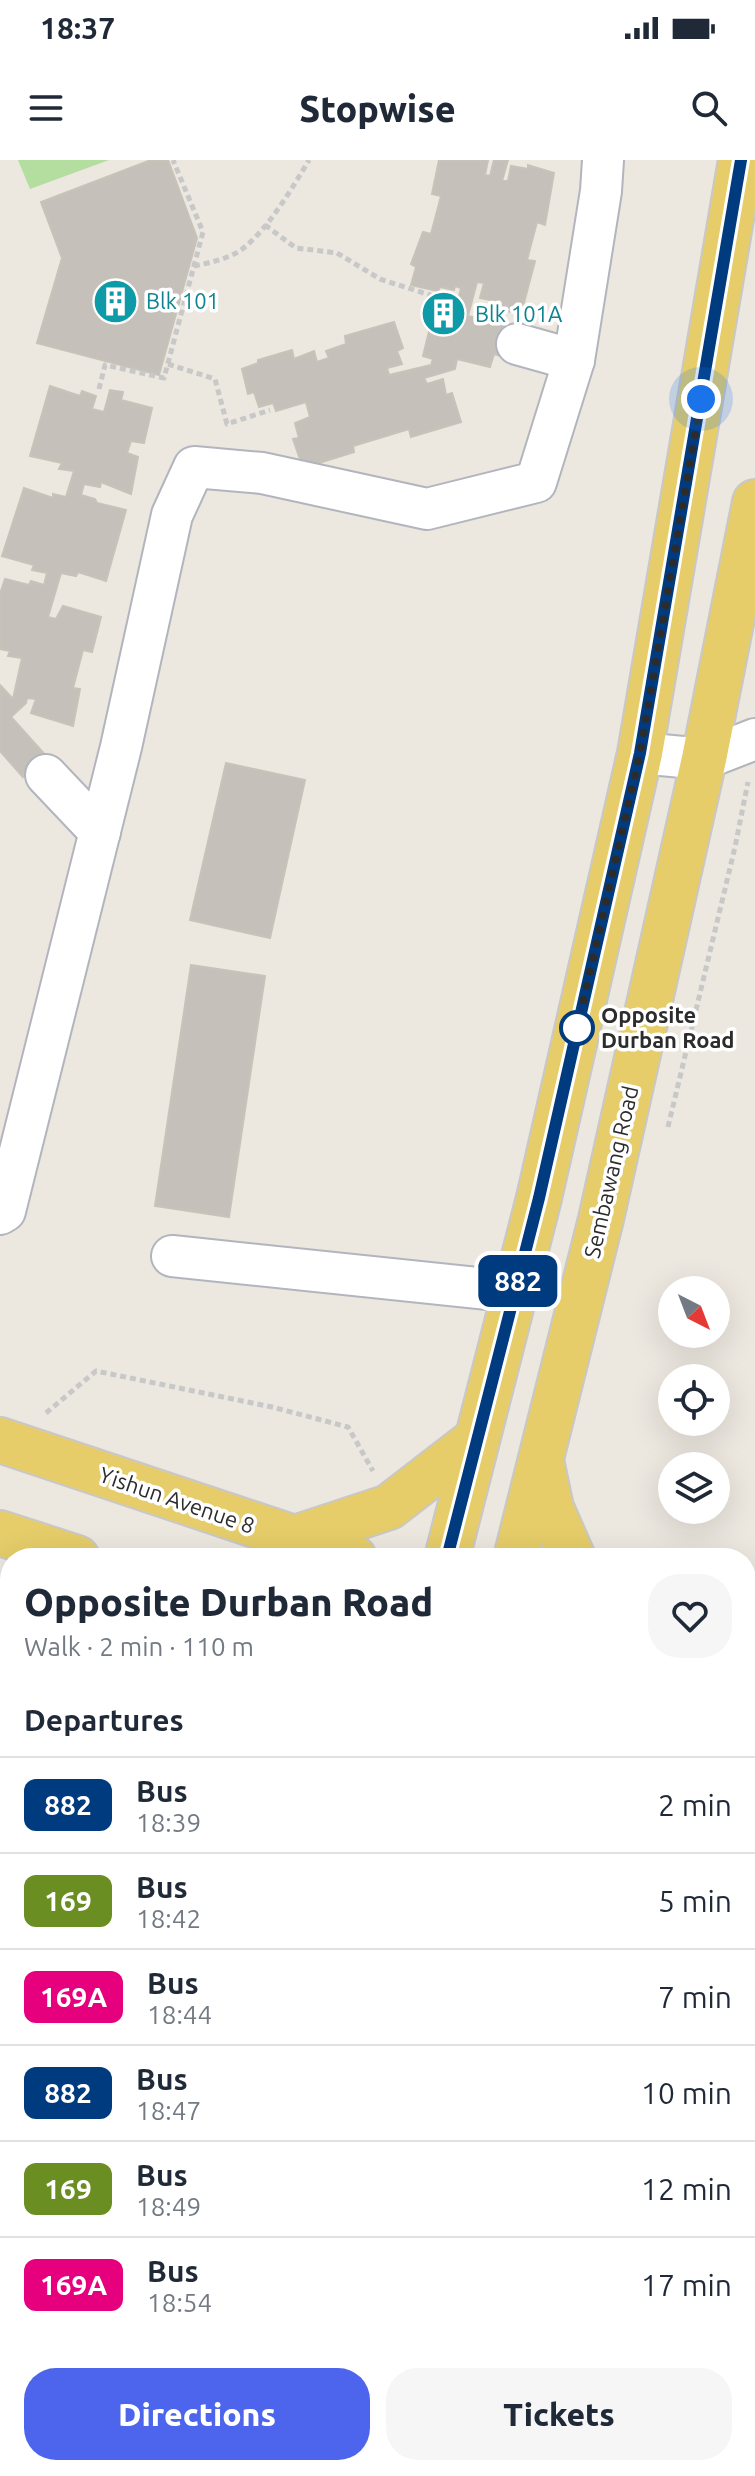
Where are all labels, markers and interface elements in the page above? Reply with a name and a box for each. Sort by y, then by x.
text: 18:37 [40,11,115,45]
icon: menu [24,86,68,130]
icon: search [687,86,731,130]
text: Stopwise [299,88,456,129]
building icon: Blk 101 [91,277,139,325]
place label: Blk 101 [146,288,219,313]
building icon: Blk 101A [420,290,468,338]
place label: Blk 101A [475,301,563,326]
your location [681,379,721,419]
place label: Opposite Durban Road [601,1002,735,1052]
marker: Opposite Durban Road [560,1011,594,1045]
street label: Sembawang Road [579,1083,643,1261]
line badge: 882 [472,1255,564,1307]
text: 882 [494,1265,542,1296]
north arrow [658,1276,730,1348]
map controls [658,1276,730,1524]
button: locate [658,1364,730,1436]
button: layers [658,1452,730,1524]
street label: Yishun Avenue 8 [96,1461,258,1538]
button: heart [648,1574,732,1658]
text: Opposite Durban Road [24,1581,433,1623]
text: Walk · 2 min · 110 m [24,1632,254,1661]
text: Departures [24,1703,184,1737]
text: Bus [136,1774,188,1808]
text: 2 min [658,1788,732,1822]
text: 882 [44,1789,92,1820]
text: 18:39 [136,1808,201,1837]
text: Bus [136,1870,188,1904]
text: 5 min [658,1884,732,1918]
text: 169 [44,1885,92,1916]
text: 18:42 [136,1904,201,1933]
text: Bus [147,1966,199,2000]
text: 7 min [658,1980,732,2014]
text: 169A [40,1981,107,2012]
text: 18:44 [147,2000,212,2029]
text: Bus [136,2062,188,2096]
text: 10 min [641,2076,732,2110]
text: 882 [44,2077,92,2108]
text: 18:47 [136,2096,201,2125]
text: Bus [136,2158,188,2192]
text: 12 min [641,2172,732,2206]
text: 169 [44,2173,92,2204]
text: 18:49 [136,2192,201,2221]
text: Bus [147,2254,199,2288]
text: 17 min [641,2268,732,2302]
text: 169A [40,2269,107,2300]
text: 18:54 [147,2288,212,2317]
button: Directions [24,2368,370,2460]
button: Tickets [386,2368,732,2460]

